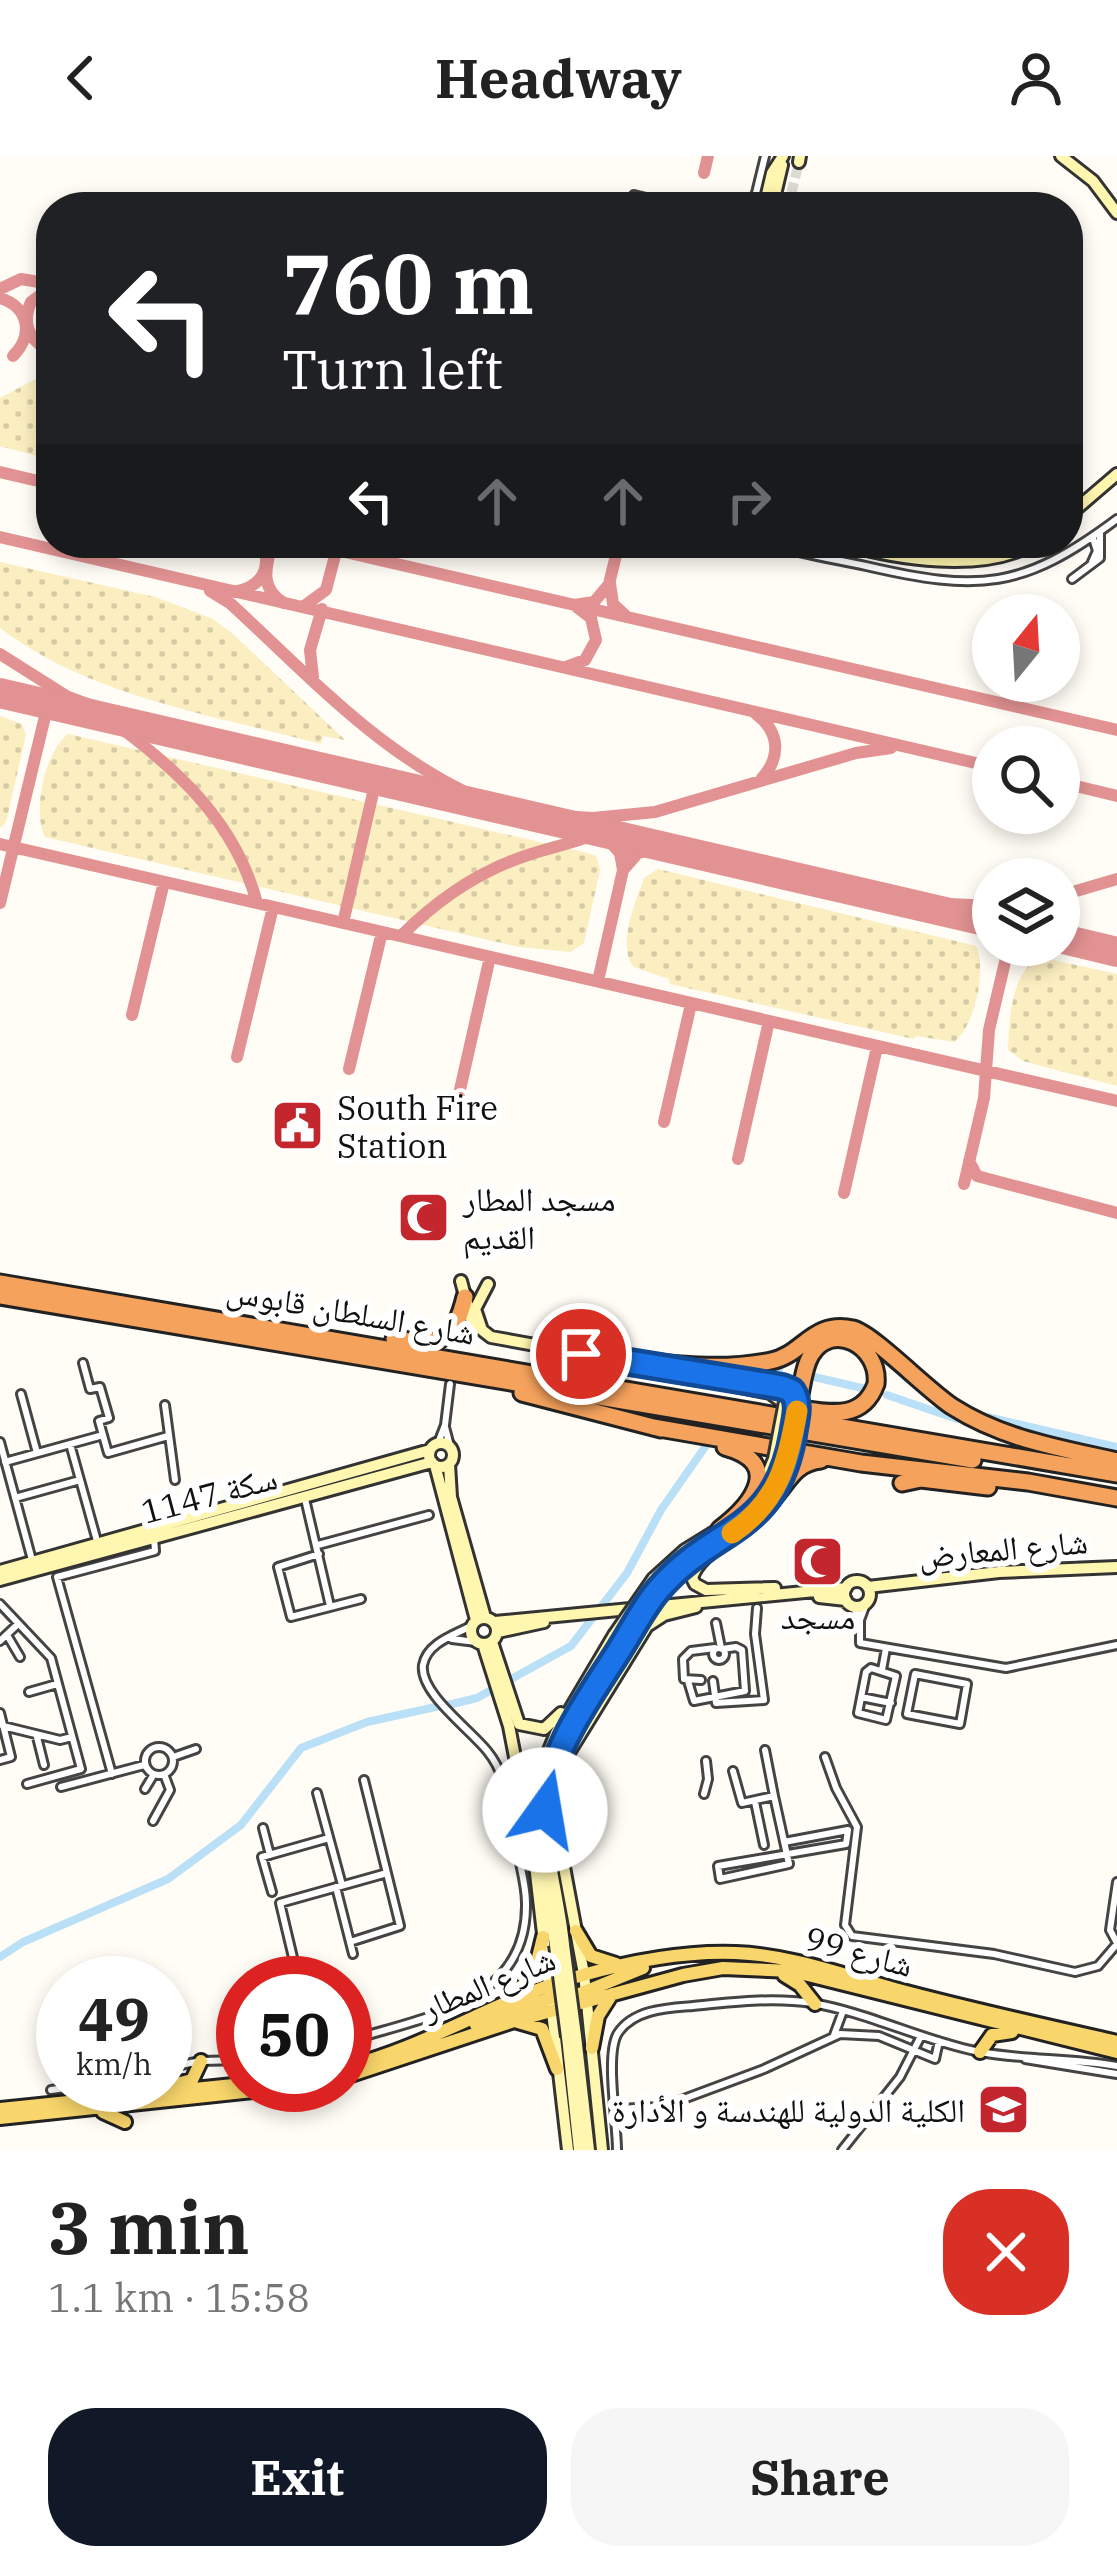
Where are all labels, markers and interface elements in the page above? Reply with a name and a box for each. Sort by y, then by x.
text: Headway [435,43,682,113]
icon: back [48,45,114,111]
icon: person [1003,45,1069,111]
text: 760 m [282,228,534,337]
icon: left [84,240,240,396]
text: Turn left [282,334,503,404]
icon: left [338,468,404,534]
icon: ahead [464,468,530,534]
icon: ahead [590,468,656,534]
icon: right [716,468,782,534]
north arrow [972,594,1080,702]
map controls [972,594,1080,966]
button: search [972,726,1080,834]
button: layers [972,858,1080,966]
place label: South Fire Station [337,1086,498,1167]
public building icon: South Fire Station [270,1098,326,1154]
place label: مسجد المطار القديم [462,1177,616,1260]
mosque icon: مسجد المطار القديم [396,1189,452,1245]
street label: شارع السلطان قابوس [223,1268,479,1354]
pin [530,1303,632,1405]
icon: arrive [548,1321,614,1387]
street label: سكة 1147 [136,1455,282,1533]
street label: شارع المعارض [917,1519,1089,1577]
mosque icon: مسجد [790,1534,846,1590]
place label: مسجد [781,1595,855,1638]
position arrow [482,1747,608,1873]
street label: 99 شارع [800,1916,918,1986]
street label: شارع المطار [414,1937,561,2030]
speed limit sign: 50 [216,1956,372,2112]
text: 49 [78,1979,150,2058]
text: km/h [76,2044,152,2083]
school or university icon: الكلية الدولية للهندسة و الأدارة [976,2081,1032,2137]
place label: الكلية الدولية للهندسة و الأدارة [612,2088,965,2131]
text: 3 min [48,2180,250,2274]
button: close [943,2189,1069,2315]
text: 1.1 km · 15:58 [48,2272,310,2323]
button: Exit [48,2408,547,2546]
button: Share [571,2408,1069,2546]

